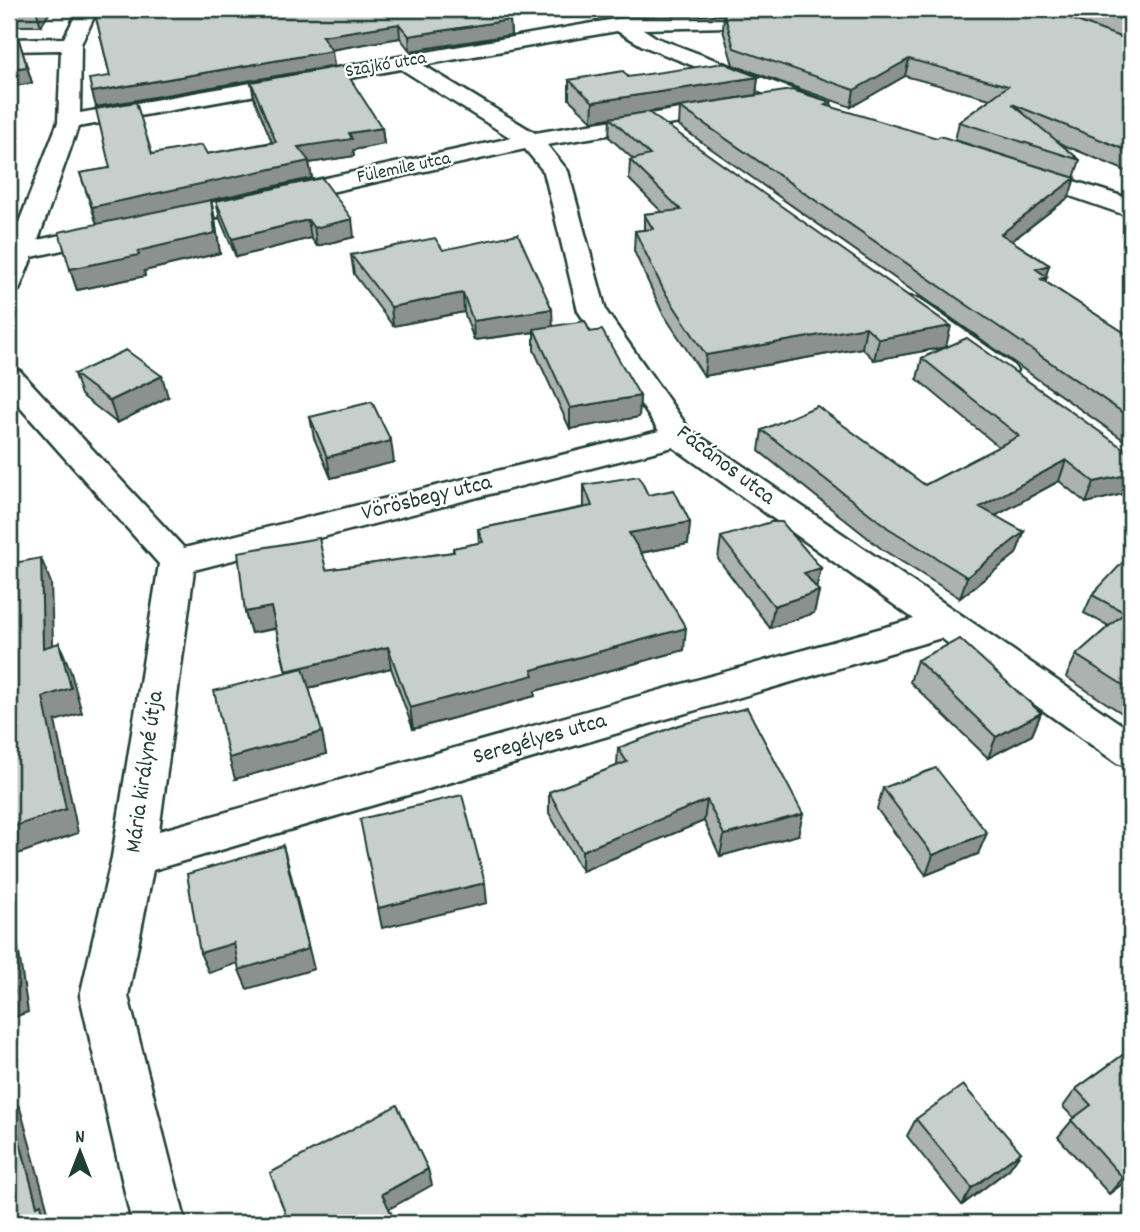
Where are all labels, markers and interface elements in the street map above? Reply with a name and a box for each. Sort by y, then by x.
street label: Szajkó utca [343,45,430,86]
street label: Fülemile utca [355,146,454,192]
street label: Fácános utca [668,418,782,515]
street label: Vörösbegy utca [359,467,497,531]
street label: Mária királyné útja [118,688,174,855]
street label: Seregélyes utca [470,705,612,775]
north arrow [46,1116,116,1186]
text: N [75,1125,85,1152]

